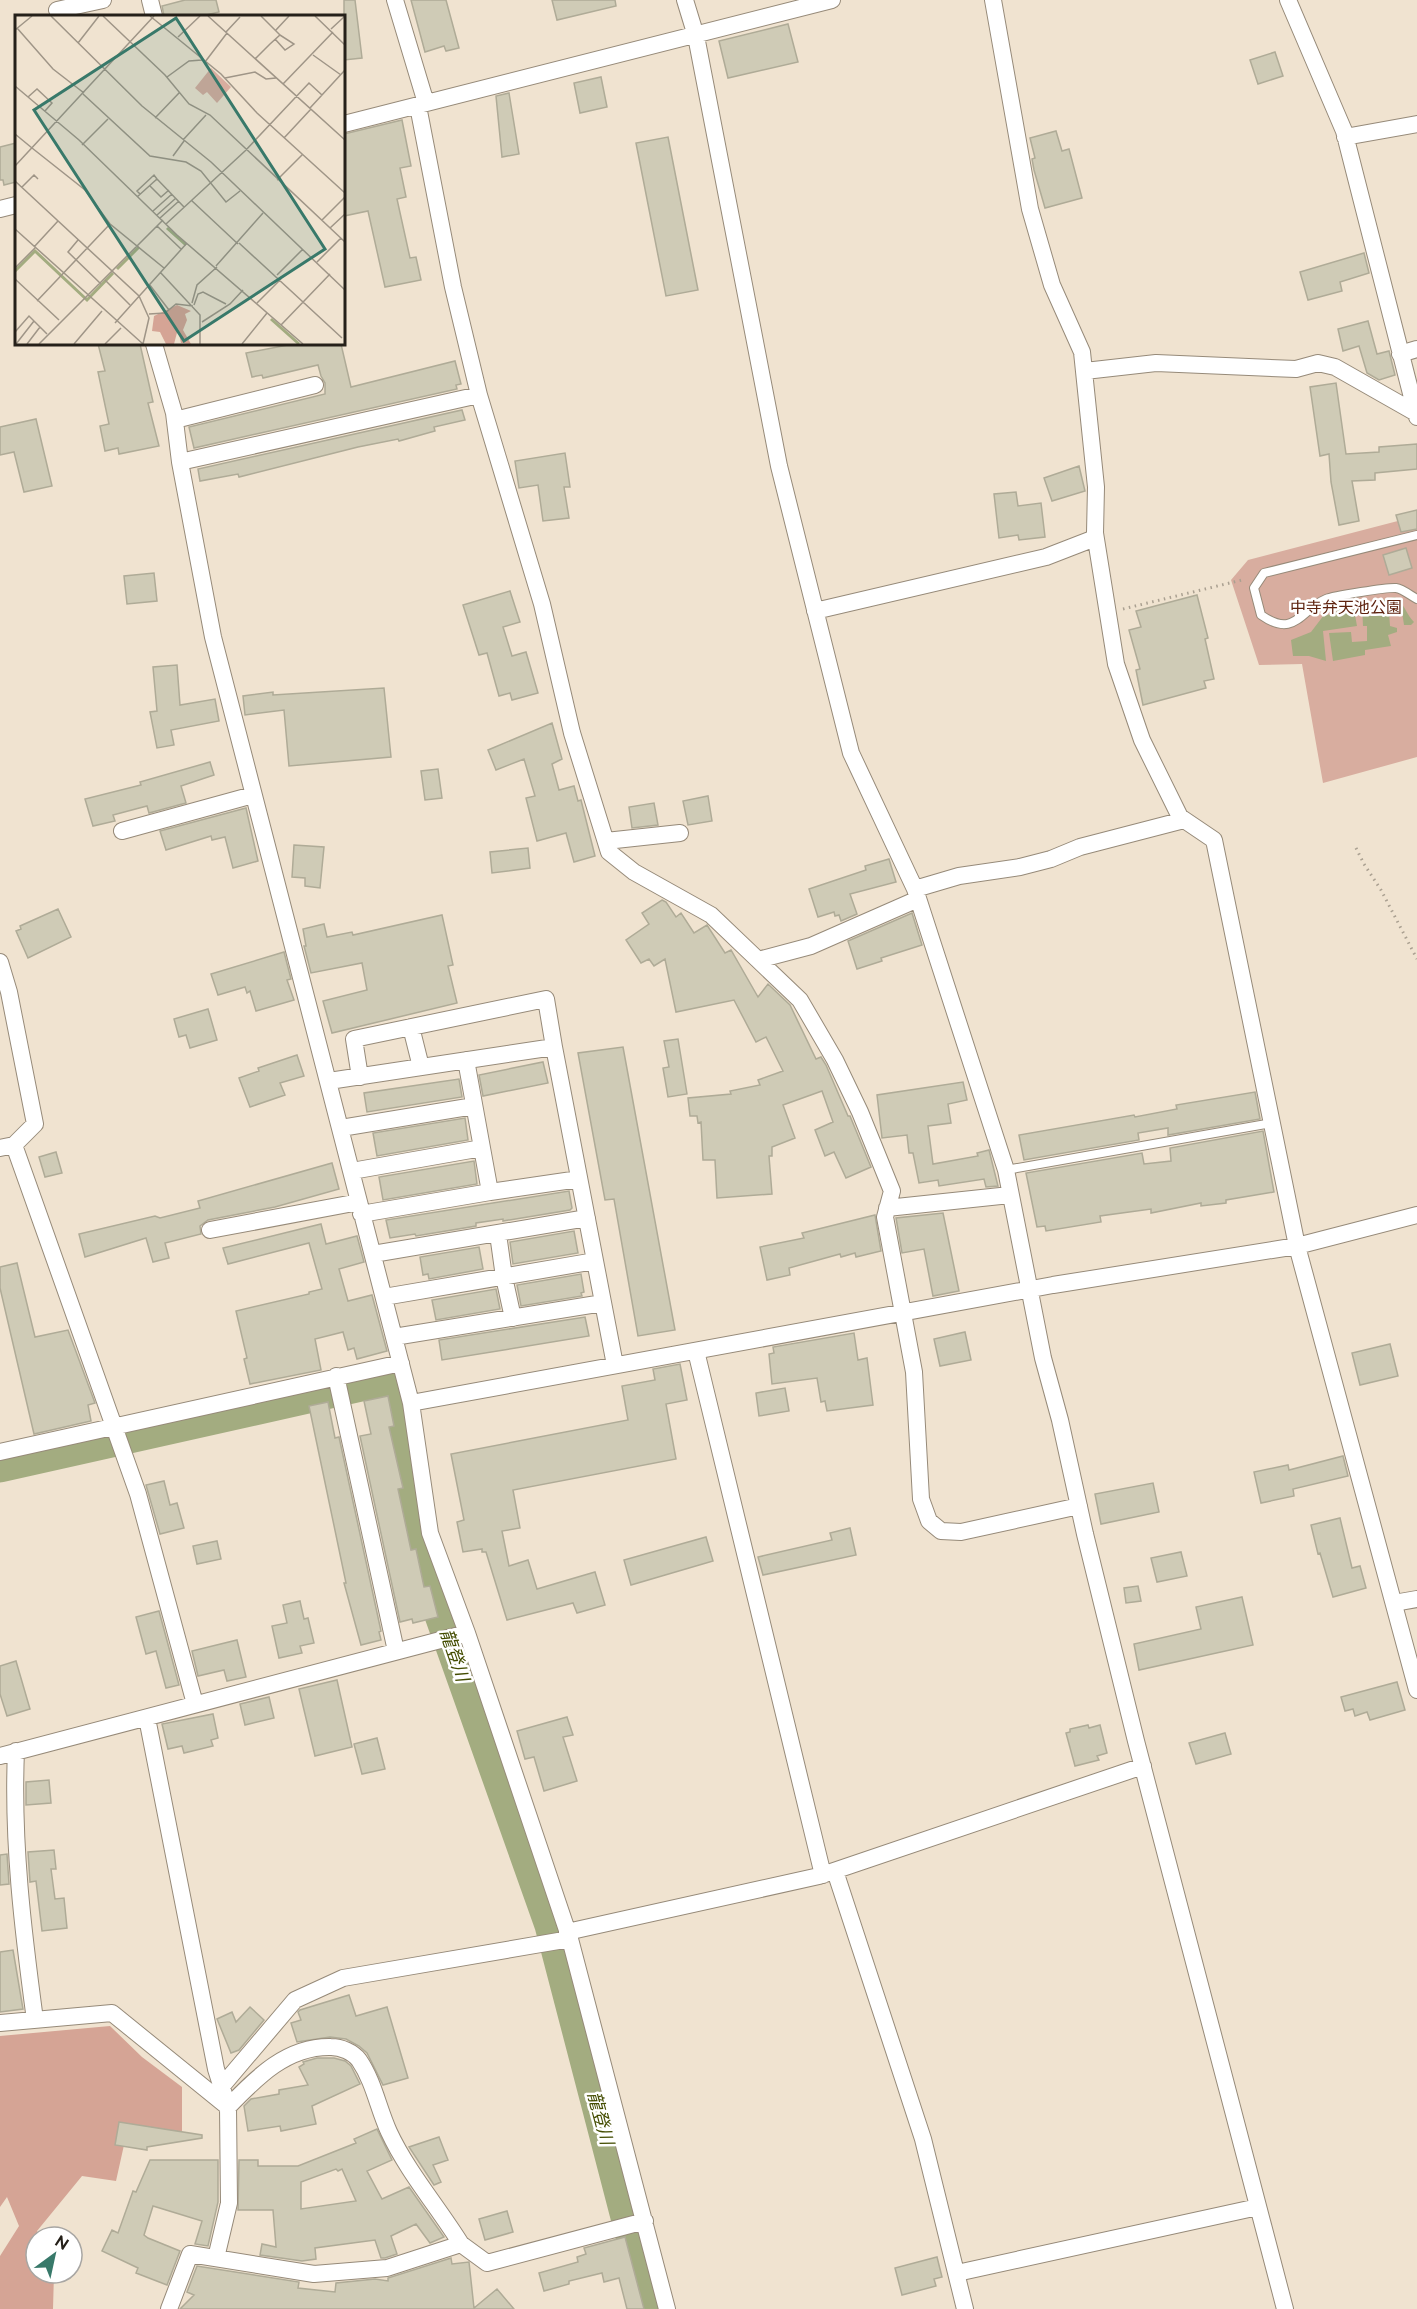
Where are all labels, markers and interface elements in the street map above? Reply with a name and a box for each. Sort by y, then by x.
inset map [15,15,345,345]
park label: 中寺弁天池公園 [1290,598,1402,617]
water label: 龍登川 [436,1626,474,1686]
water label: 龍登川 [584,2089,619,2149]
north arrow [24,2225,84,2285]
text: N [52,2232,72,2254]

